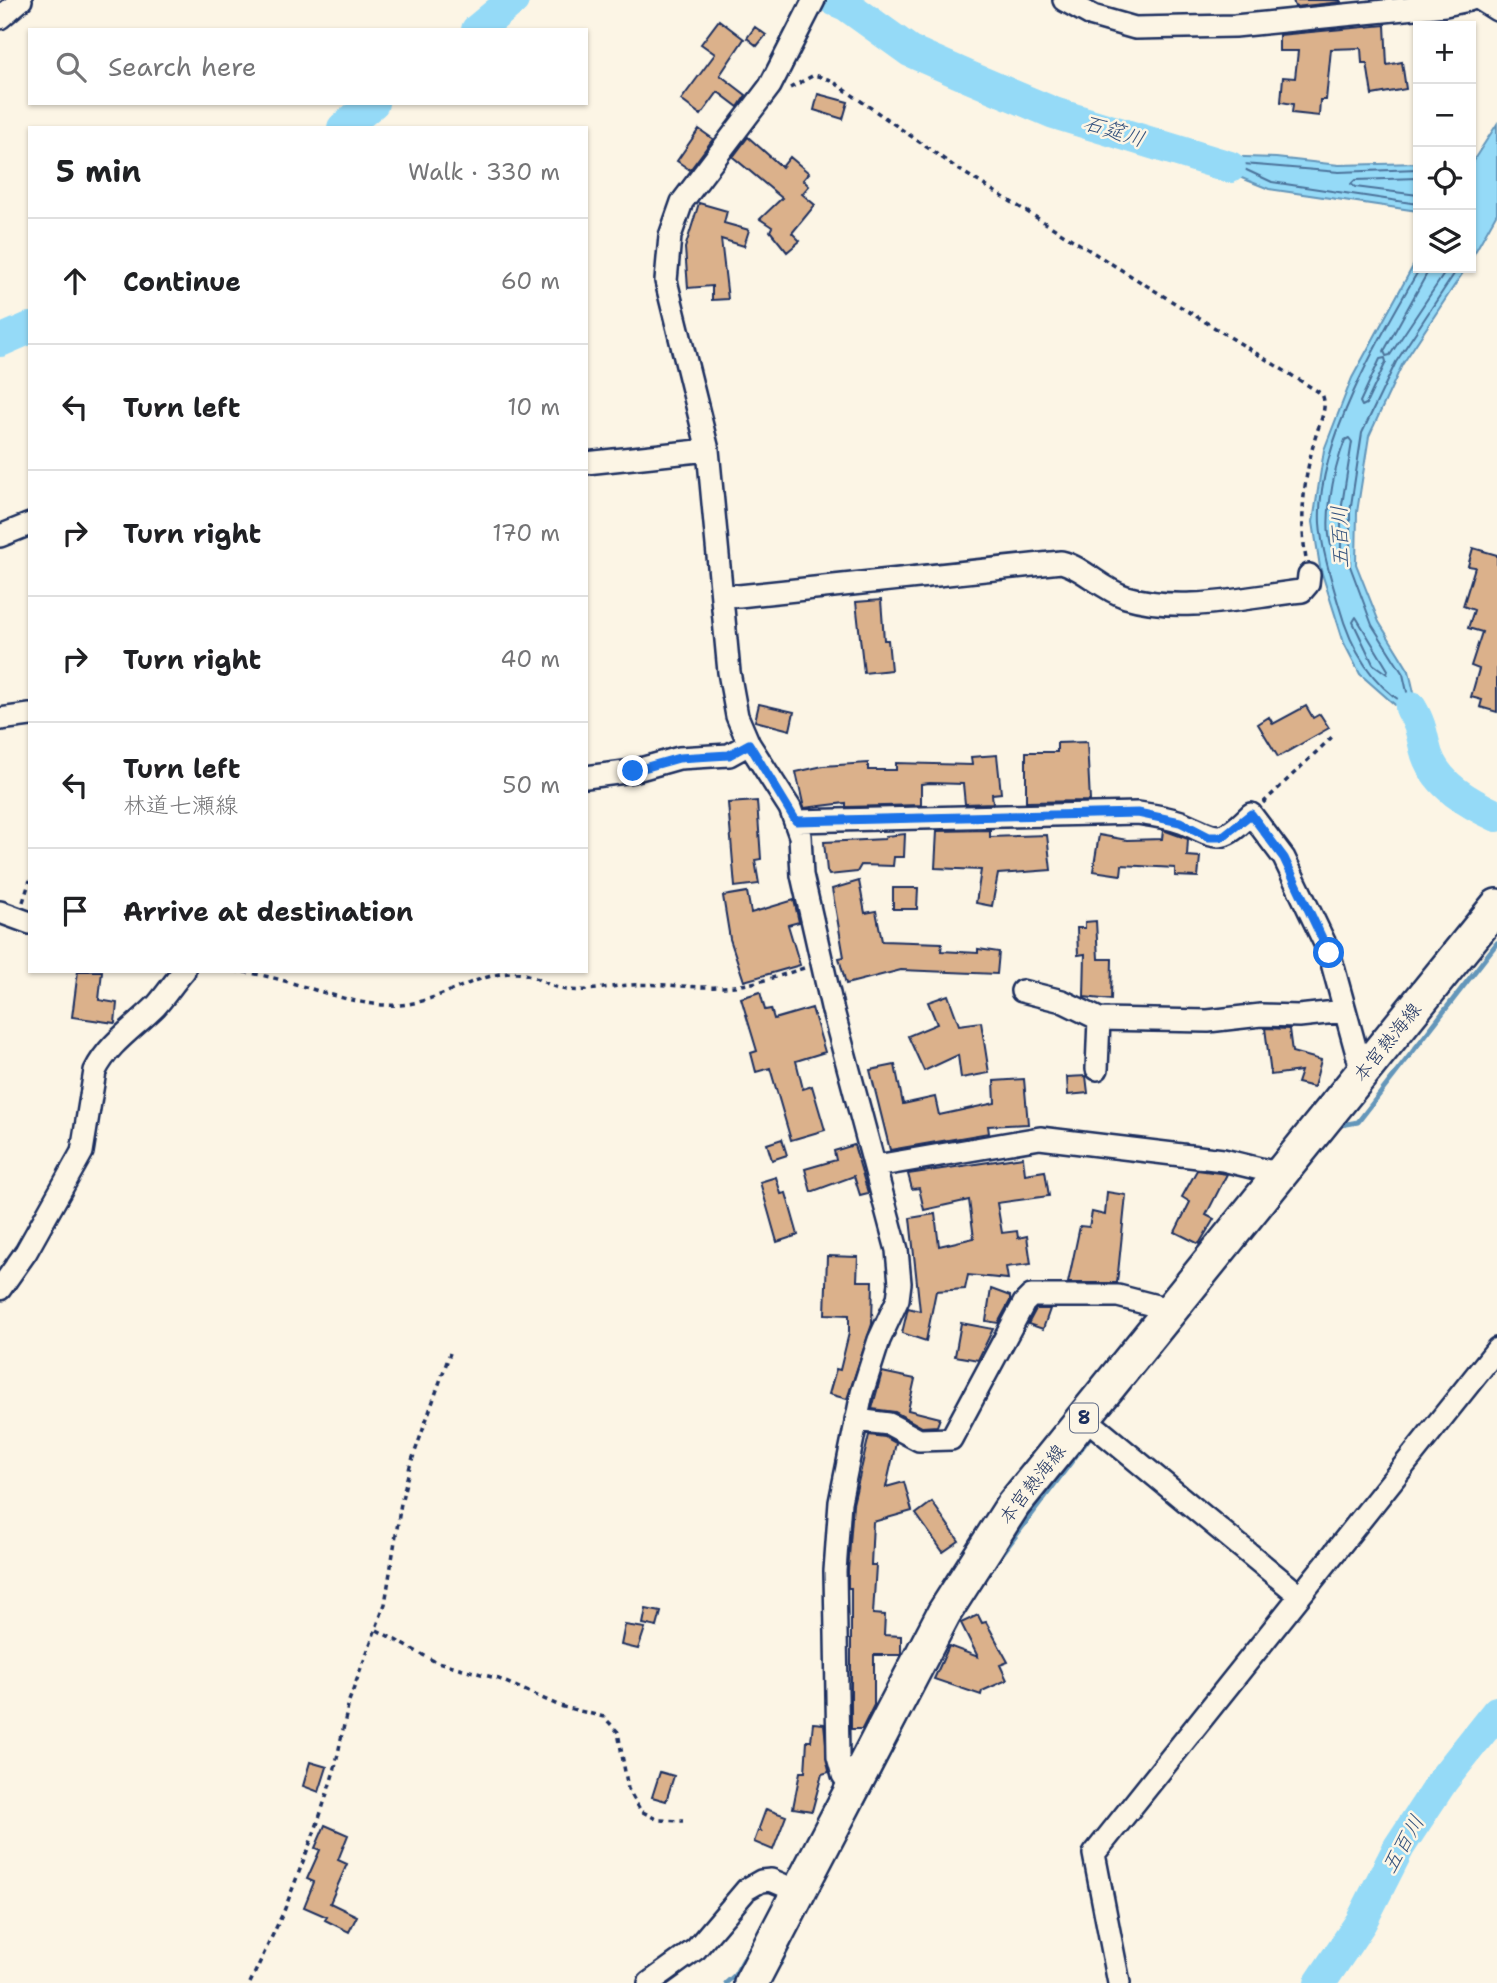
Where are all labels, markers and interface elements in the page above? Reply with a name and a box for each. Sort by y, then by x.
map controls [1413,21,1476,273]
button: + [1413,21,1476,84]
search box [28,28,588,105]
icon: search [52,48,90,86]
text: Search here [108,49,257,84]
button: − [1413,84,1476,147]
water label: 石筵川 [1080,108,1148,154]
button: locate [1413,147,1476,210]
text: 5 min [56,151,141,192]
text: Walk · 330 m [408,157,560,187]
button: layers [1413,210,1476,273]
icon: ahead [56,262,94,300]
text: Continue [123,264,241,299]
text: 60 m [501,266,560,296]
icon: left [56,388,94,426]
text: Turn left [123,390,240,425]
text: 10 m [507,392,560,422]
water label: 五百川 [1325,505,1355,569]
icon: right [56,514,94,552]
text: Turn right [123,516,261,551]
text: 170 m [492,518,560,548]
icon: right [56,640,94,678]
text: Turn right [123,642,261,677]
text: 40 m [500,644,560,674]
text: Turn left [123,751,240,786]
route end [617,755,648,786]
icon: left [56,766,94,804]
text: 50 m [502,770,560,800]
text: 林道七瀬線 [123,790,238,820]
icon: arrive [56,892,94,930]
text: Arrive at destination [123,894,413,929]
route start [1313,937,1344,968]
street label: 本宮熱海線 [1347,997,1427,1087]
road number: 8 [1070,1404,1098,1433]
street label: 本宮熱海線 [993,1439,1071,1529]
water label: 五百川 [1375,1810,1431,1878]

